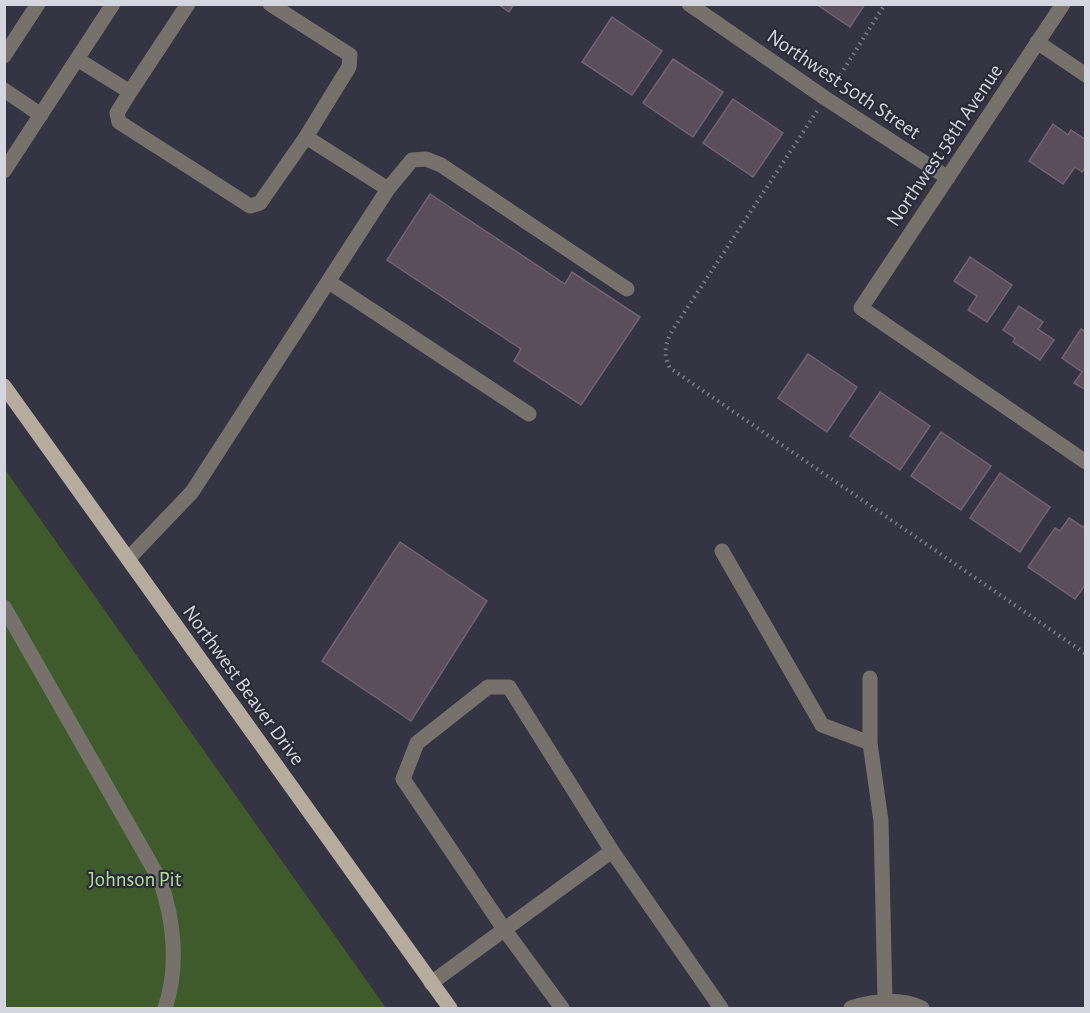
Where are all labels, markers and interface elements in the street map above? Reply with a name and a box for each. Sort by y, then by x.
street label: Northwest 50th Street [763,25,924,144]
street label: Northwest 58th Avenue [882,60,1006,230]
street label: Northwest Beaver Drive [179,602,308,769]
park label: Johnson Pit [89,869,182,890]

